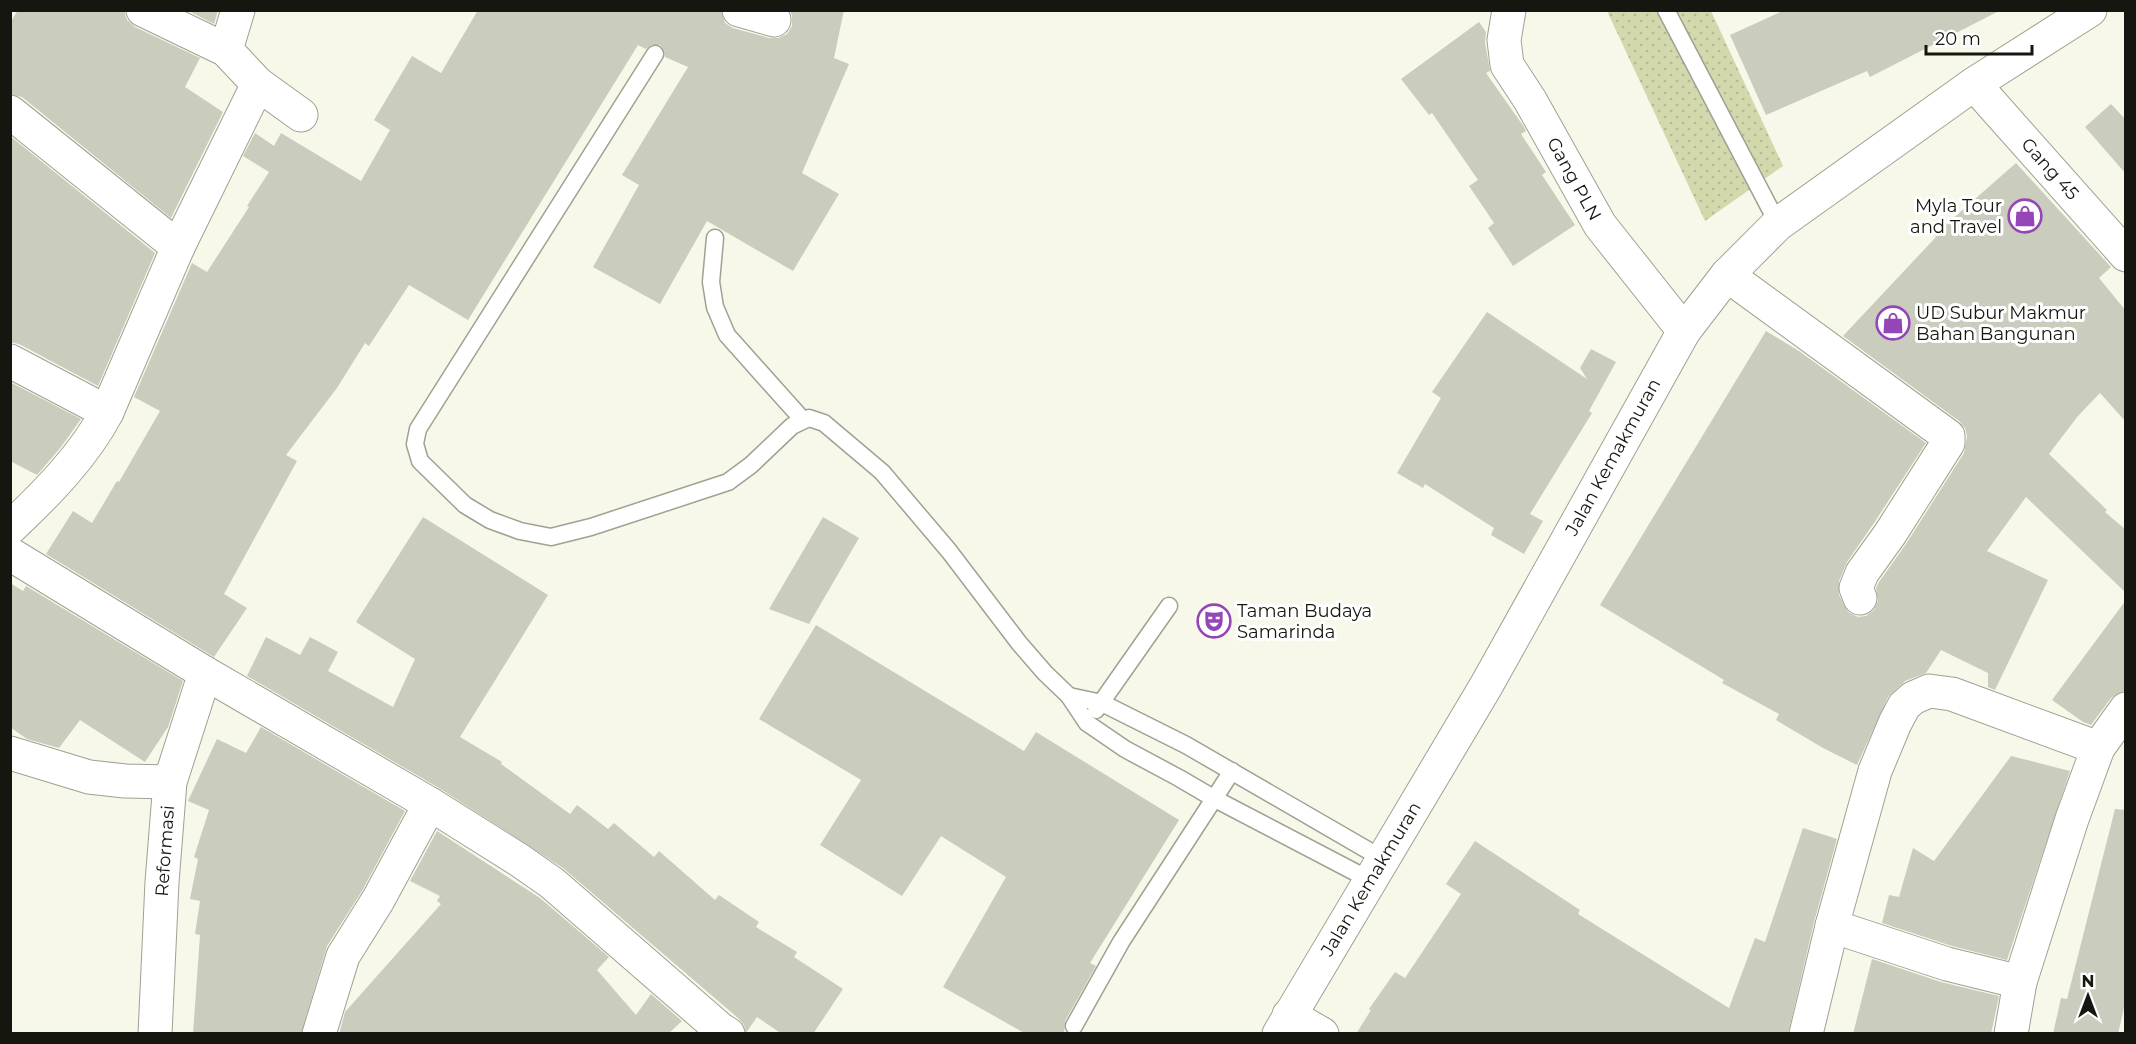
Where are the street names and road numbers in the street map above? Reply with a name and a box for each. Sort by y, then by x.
street label: Gang 45 [2016,133,2084,205]
street label: Gang PLN [1542,134,1606,224]
street label: Jalan Kemakmuran [1560,375,1665,540]
street label: Jalan Kemakmuran [1316,798,1426,961]
street label: Reformasi [151,805,179,897]

